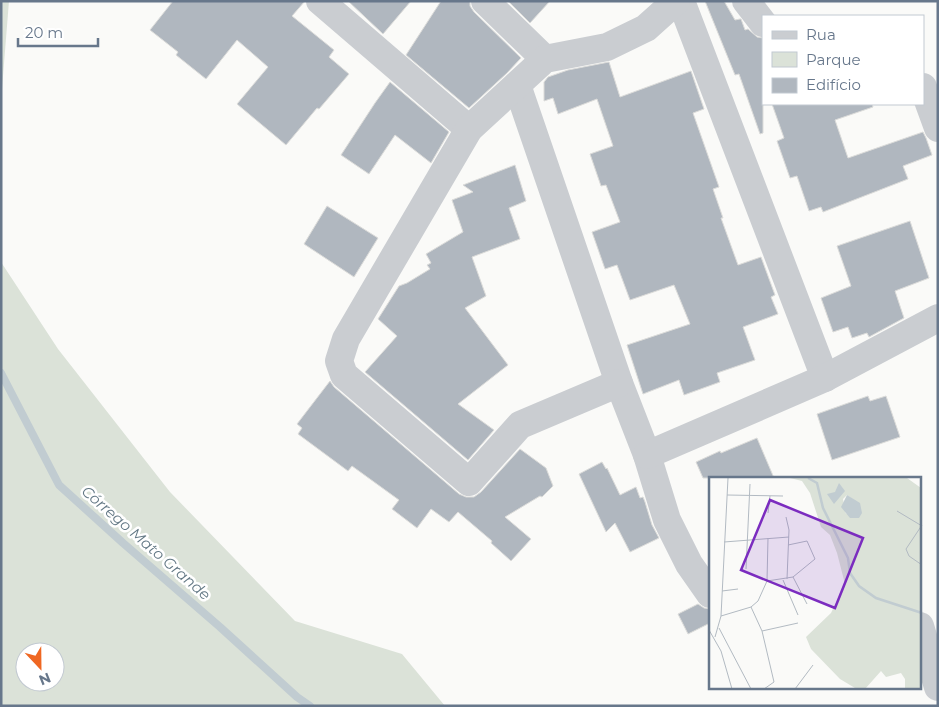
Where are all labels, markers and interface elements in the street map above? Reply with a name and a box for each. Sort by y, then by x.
scale bar [18,15,98,47]
legend [762,15,924,105]
text: 20 m [25,23,63,42]
text: Rua [806,25,836,44]
text: Parque [806,50,861,69]
text: Edifício [806,75,861,94]
inset map [709,477,922,690]
water label: Córrego Mato Grande [78,481,215,604]
north arrow [15,642,65,692]
text: N [36,669,53,690]

